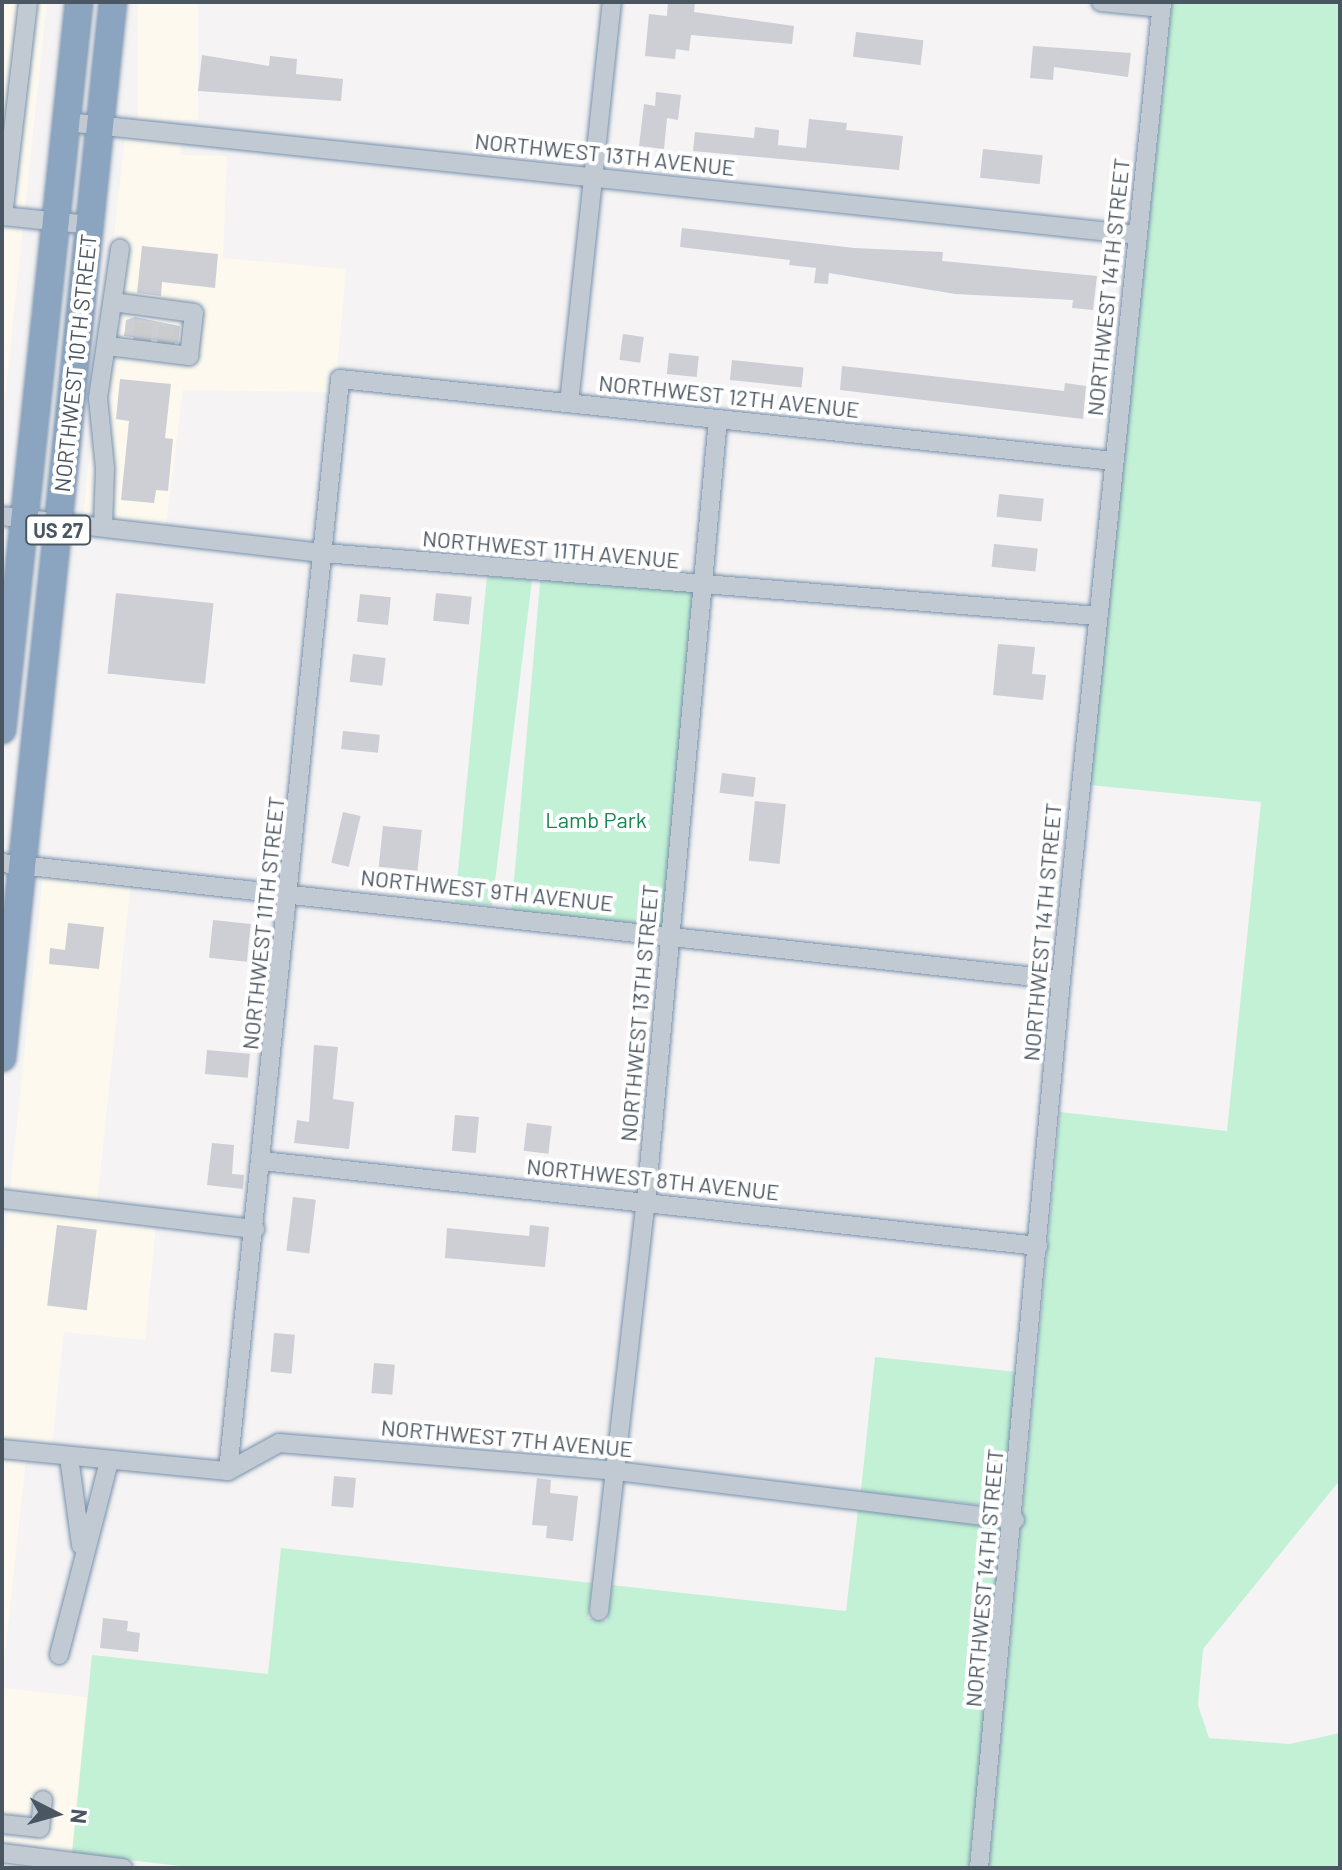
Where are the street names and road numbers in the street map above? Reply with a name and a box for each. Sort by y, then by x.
street label: NORTHWEST 13TH AVENUE [474,127,736,181]
street label: NORTHWEST 14TH STREET [1081,157,1135,417]
street label: NORTHWEST 10TH STREET [48,233,102,493]
street label: NORTHWEST 12TH AVENUE [597,369,861,423]
road number: US 27 [24,514,92,546]
street label: NORTHWEST 11TH AVENUE [421,525,681,573]
street label: NORTHWEST 11TH STREET [237,795,289,1051]
street label: NORTHWEST 14TH STREET [1018,802,1066,1062]
street label: NORTHWEST 9TH AVENUE [359,864,615,916]
street label: NORTHWEST 13TH STREET [615,883,663,1143]
street label: NORTHWEST 8TH AVENUE [525,1153,781,1205]
street label: NORTHWEST 7TH AVENUE [380,1414,634,1462]
street label: NORTHWEST 14TH STREET [960,1448,1008,1708]

